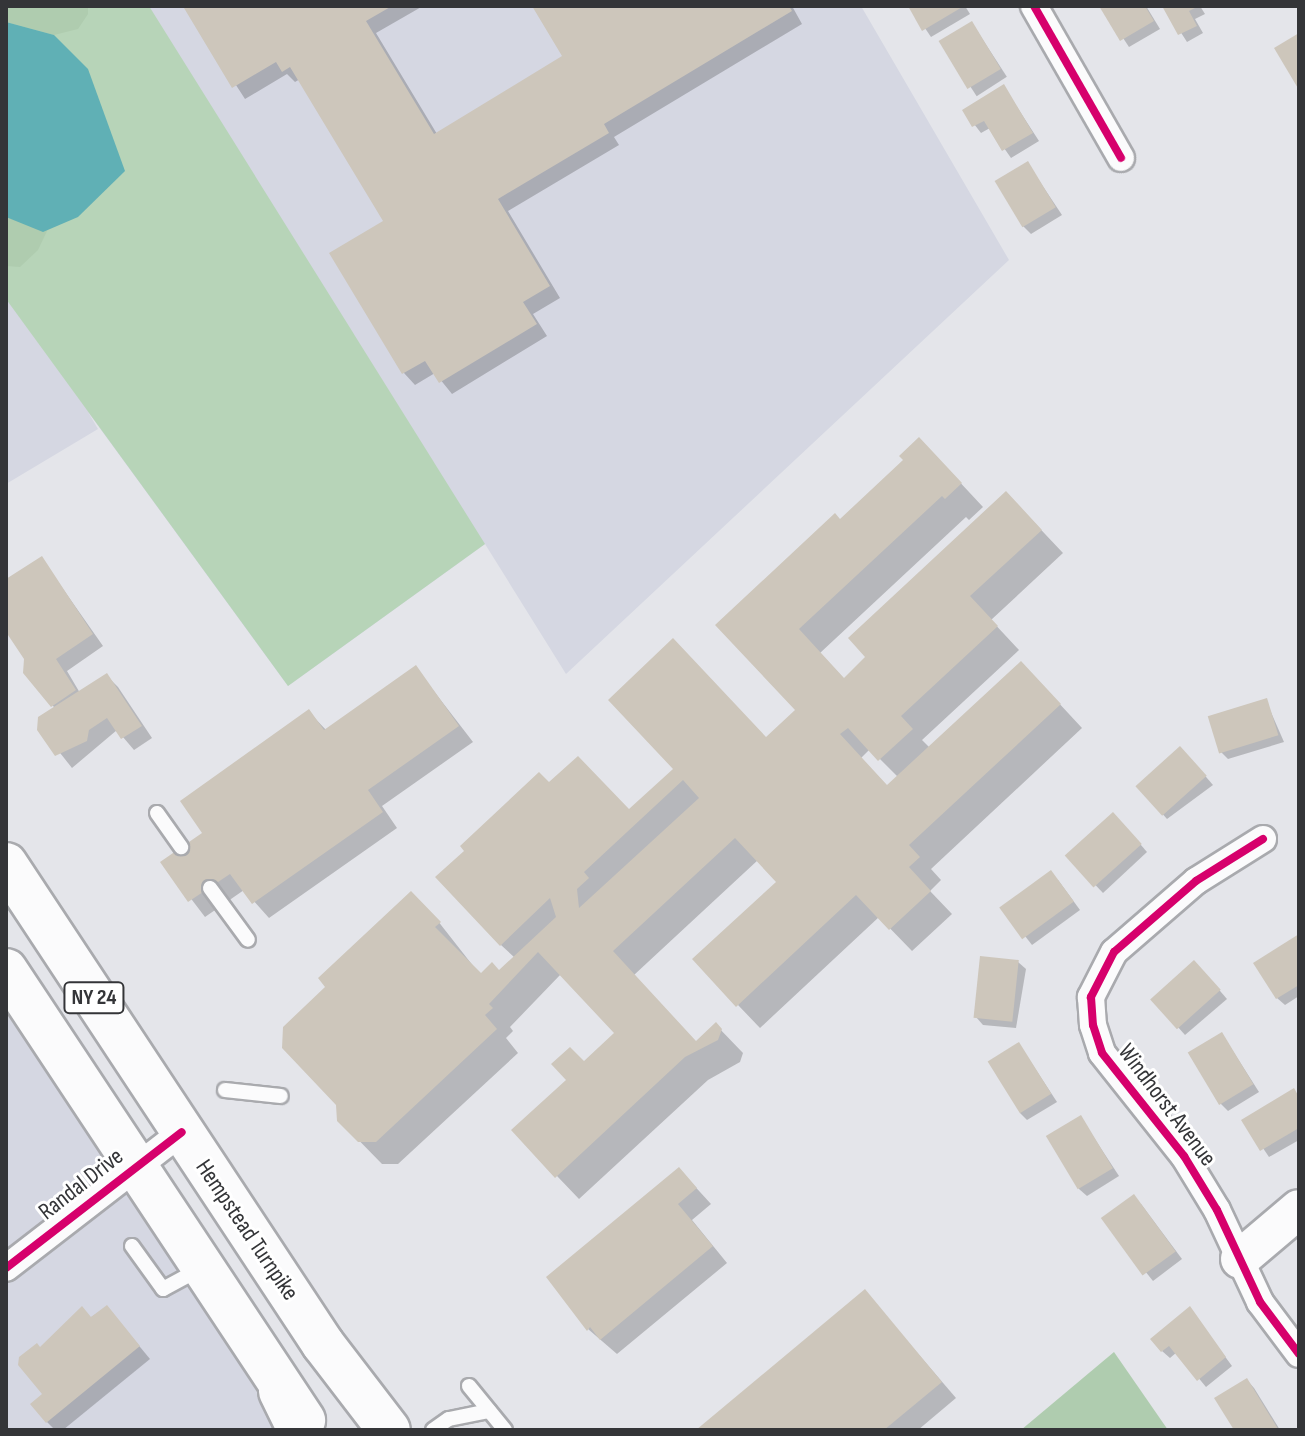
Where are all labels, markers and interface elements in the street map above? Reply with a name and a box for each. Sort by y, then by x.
road number: NY 24 [62,980,126,1016]
street label: Windhorst Avenue [1112,1038,1222,1172]
street label: Randal Drive [33,1142,129,1226]
street label: Hempstead Turnpike [189,1154,305,1306]

